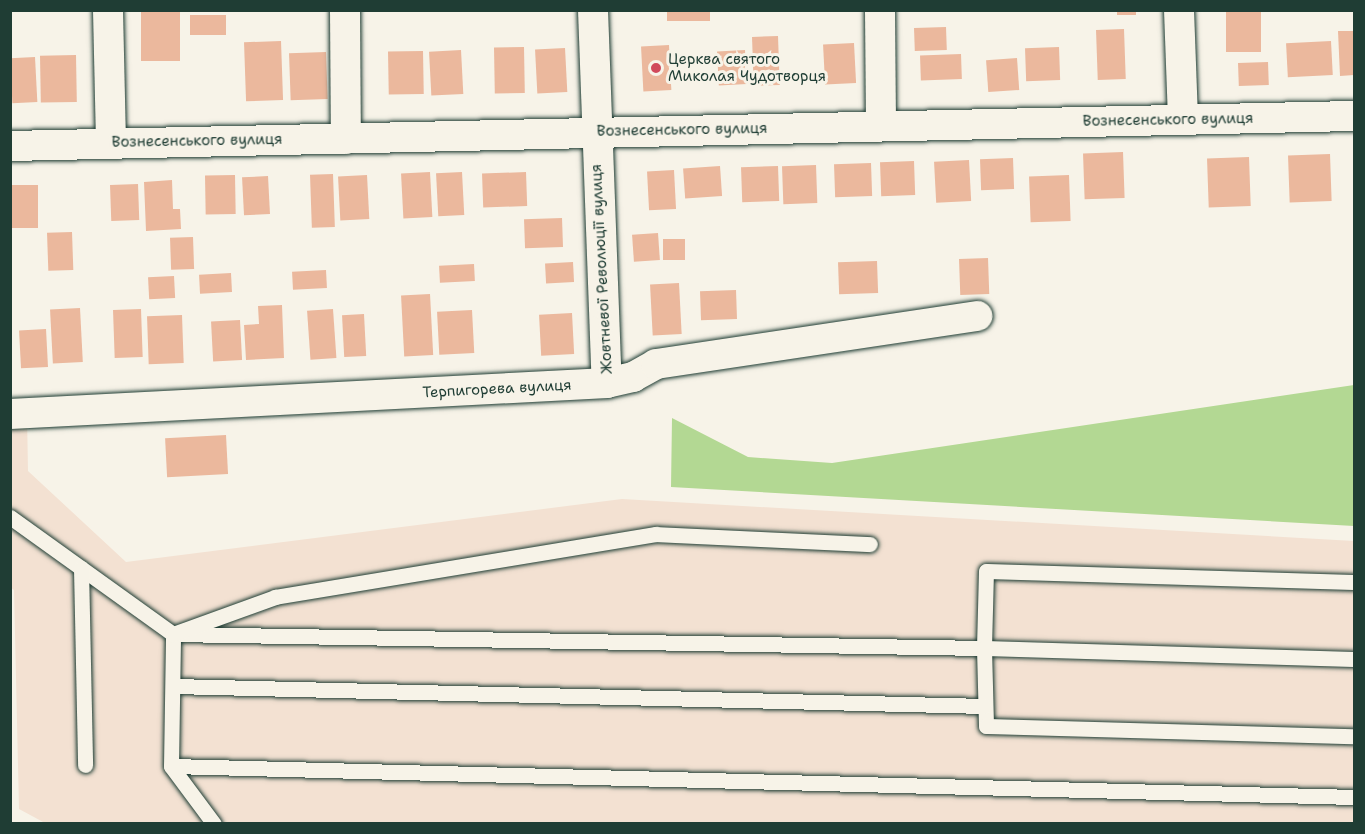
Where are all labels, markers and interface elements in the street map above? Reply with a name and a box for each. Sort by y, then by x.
place label: Церква святого Миколая Чудотворця [668,50,826,85]
marker: Церква святого Миколая Чудотворця [649,61,663,75]
street label: Вознесенського вулиця [1082,110,1254,130]
street label: Вознесенського вулиця [596,120,768,140]
street label: Вознесенського вулиця [111,131,283,151]
street label: Жовтневої Революції вулиця [588,163,616,375]
street label: Терпигорева вулиця [422,376,572,402]

